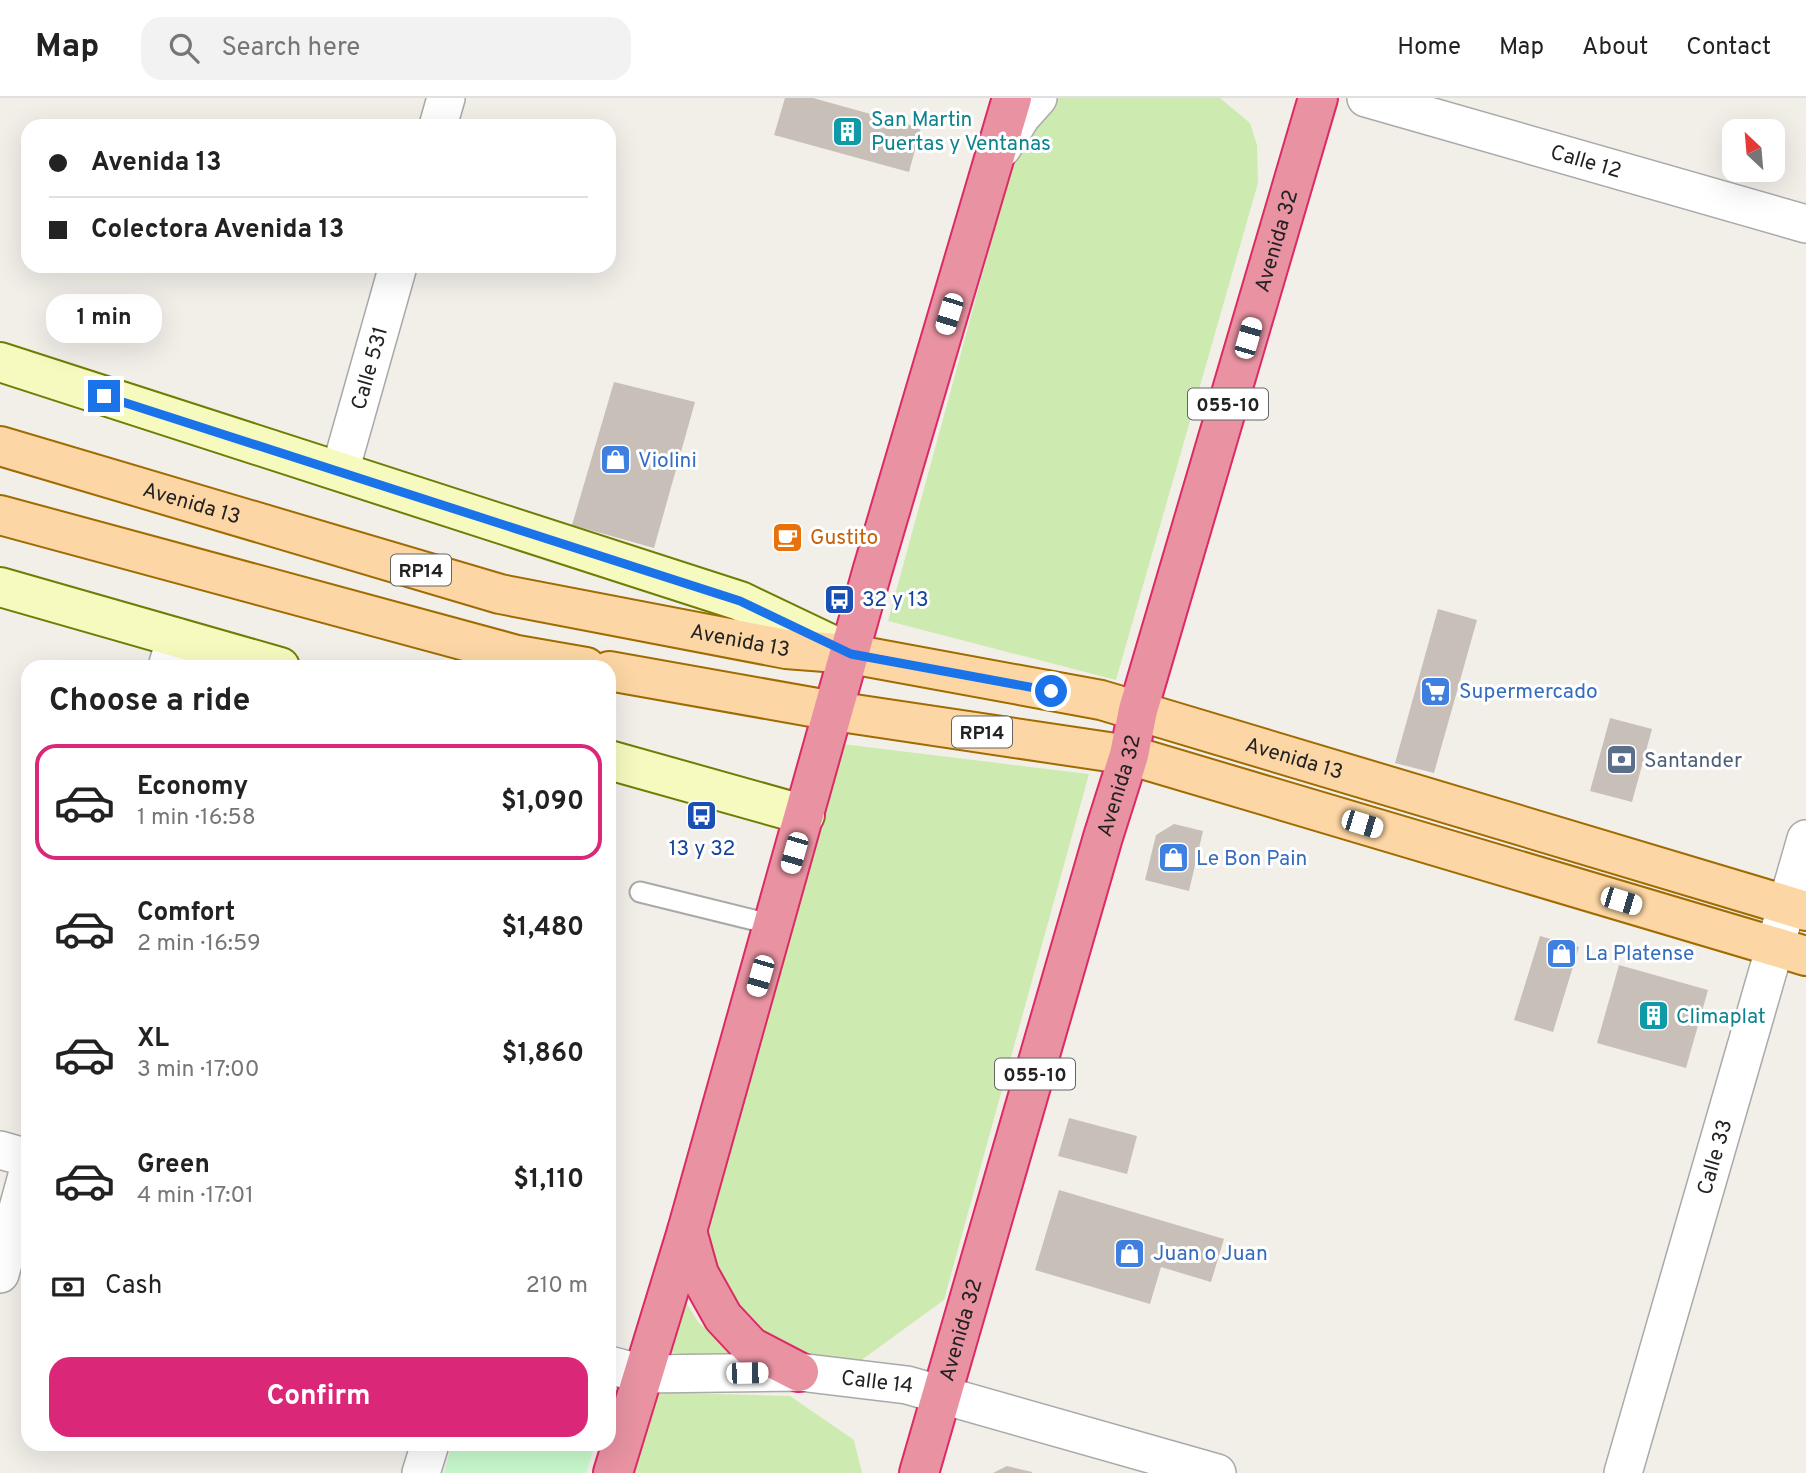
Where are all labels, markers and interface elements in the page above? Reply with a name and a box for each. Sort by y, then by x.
search box [141,17,631,80]
text: Map [35,27,99,69]
icon: search [165,29,203,67]
text: Search here [221,32,360,65]
text: Home [1397,33,1461,63]
text: Map [1499,33,1544,63]
text: About [1582,33,1648,63]
text: Contact [1686,33,1771,63]
place label: San Martin Puertas y Ventanas [871,107,1051,158]
building icon: San Martin Puertas y Ventanas [831,114,865,148]
north arrow [1722,119,1785,182]
map controls [1722,119,1785,182]
street label: Calle 12 [1547,140,1624,185]
text: Avenida 13 [91,147,222,180]
street label: Avenida 32 [1250,187,1305,296]
text: Colectora Avenida 13 [91,214,344,247]
car [933,291,966,337]
callout: 1 min [46,294,162,344]
text: 1 min [76,304,132,333]
car [1233,315,1264,361]
street label: Calle 531 [346,324,395,413]
route end [88,380,120,412]
road number: 055-10 [1188,388,1268,420]
shop icon: Violini [598,443,632,477]
place label: Violini [638,448,697,475]
street label: Avenida 13 [139,477,244,531]
cafe icon: Gustito [770,520,804,554]
place label: Gustito [810,525,878,552]
road number: RP14 [391,555,451,586]
bus stop icon: 32 y 13 [822,582,856,616]
place label: 32 y 13 [862,587,929,614]
street label: Avenida 13 [688,619,792,664]
supermarket icon: Supermercado [1419,674,1453,708]
route start [1035,675,1067,707]
place label: Supermercado [1459,679,1598,706]
text: Choose a ride [49,682,250,722]
road number: RP14 [952,716,1012,748]
street label: Avenida 32 [1092,732,1148,840]
street label: Avenida 13 [1242,732,1346,787]
bank icon: Santander [1604,743,1638,777]
place label: Santander [1644,748,1742,775]
icon: car [53,771,116,834]
text: Economy [137,771,248,804]
text: $1,090 [501,786,584,819]
bus stop icon: 13 y 32 [685,799,719,833]
text: 1 min · 16:58 [137,804,256,833]
car [1339,808,1386,840]
car [779,830,810,876]
place label: 13 y 32 [669,836,735,863]
shop icon: Le Bon Pain [1156,841,1190,875]
place label: Le Bon Pain [1196,846,1307,873]
car [1598,885,1645,917]
icon: car [53,897,116,960]
text: Comfort [137,897,235,930]
text: $1,480 [501,912,584,945]
text: 2 min · 16:59 [137,930,261,959]
shop icon: La Platense [1545,936,1579,970]
place label: La Platense [1585,941,1694,968]
car [745,953,776,999]
building icon: Climaplat [1636,999,1670,1033]
place label: Climaplat [1676,1004,1766,1031]
icon: car [53,1023,116,1086]
text: XL [137,1023,169,1056]
text: $1,860 [502,1038,584,1071]
text: 3 min · 17:00 [137,1056,259,1085]
road number: 055-10 [995,1058,1075,1090]
street label: Calle 33 [1692,1116,1739,1198]
icon: car [53,1149,116,1212]
text: Green [137,1149,210,1182]
text: $1,110 [513,1164,584,1197]
text: 4 min · 17:01 [137,1182,254,1211]
shop icon: Juan o Juan [1113,1236,1147,1270]
place label: Juan o Juan [1153,1241,1268,1268]
icon: cash [49,1268,87,1306]
text: Cash [105,1270,162,1303]
text: 210 m [526,1272,588,1301]
street label: Avenida 32 [934,1276,989,1385]
button: Confirm [49,1357,588,1437]
car [726,1362,769,1384]
street label: Calle 14 [840,1365,915,1401]

